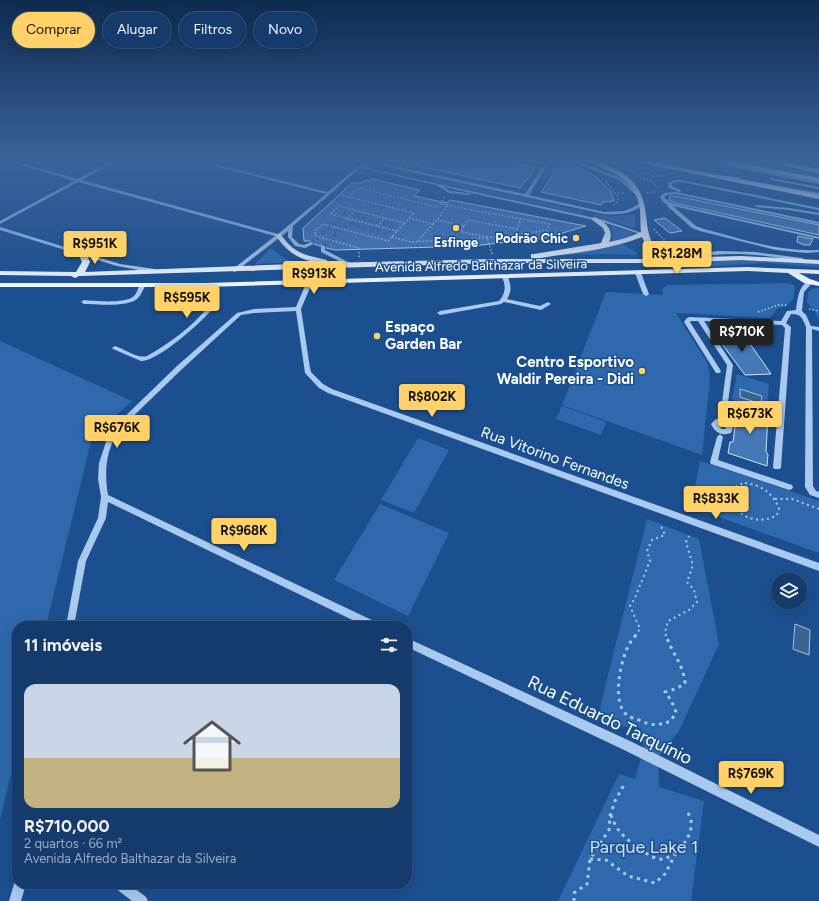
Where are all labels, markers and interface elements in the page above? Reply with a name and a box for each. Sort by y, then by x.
chip: Comprar [12,12,95,48]
chip: Alugar [103,12,171,48]
chip: Filtros [179,12,246,48]
chip: Novo [254,12,316,48]
marker: Esfinge [451,223,461,233]
pin: R$951K [62,231,128,265]
place label: Podrão Chic [495,231,568,246]
marker: Podrão Chic [571,233,581,243]
place label: Esfinge [434,235,478,250]
text: R$951K [73,236,117,251]
pin: R$1.28M [640,241,714,275]
text: R$1.28M [652,246,702,261]
street label: Avenida Alfredo Balthazar da Silveira [375,256,587,275]
pin: R$913K [281,261,347,295]
text: R$913K [292,266,336,281]
pin: R$595K [154,285,220,319]
text: R$595K [164,290,210,305]
place label: Espaço Garden Bar [385,318,462,353]
pin: R$710K [709,319,775,353]
text: R$710K [719,324,765,339]
marker: Espaço Garden Bar [372,331,382,341]
place label: Centro Esportivo Waldir Pereira - Didi [497,353,634,388]
marker: Centro Esportivo Waldir Pereira - Didi [637,366,647,376]
pin: R$802K [399,384,465,418]
text: R$802K [408,389,456,404]
pin: R$673K [717,401,783,435]
text: R$673K [727,406,773,421]
pin: R$676K [84,415,150,449]
text: R$676K [94,420,140,435]
street label: Rua Vitorino Fernandes [478,423,632,493]
pin: R$833K [683,486,749,520]
text: R$833K [693,491,739,506]
pin: R$968K [211,518,277,552]
text: R$968K [220,523,268,538]
map controls [771,573,807,609]
button: layers [771,573,807,609]
icon: filters [378,634,400,656]
text: 11 imóveis [24,635,102,655]
street label: Rua Eduardo Tarquínio [524,671,696,769]
icon: home [176,710,248,782]
pin: R$769K [718,761,784,795]
text: R$769K [728,766,774,781]
text: R$710,000 [24,816,109,836]
text: 2 quartos · 66 m² [24,836,122,851]
park label: Parque Lake 1 [589,836,699,858]
text: Avenida Alfredo Balthazar da Silveira [24,851,236,866]

